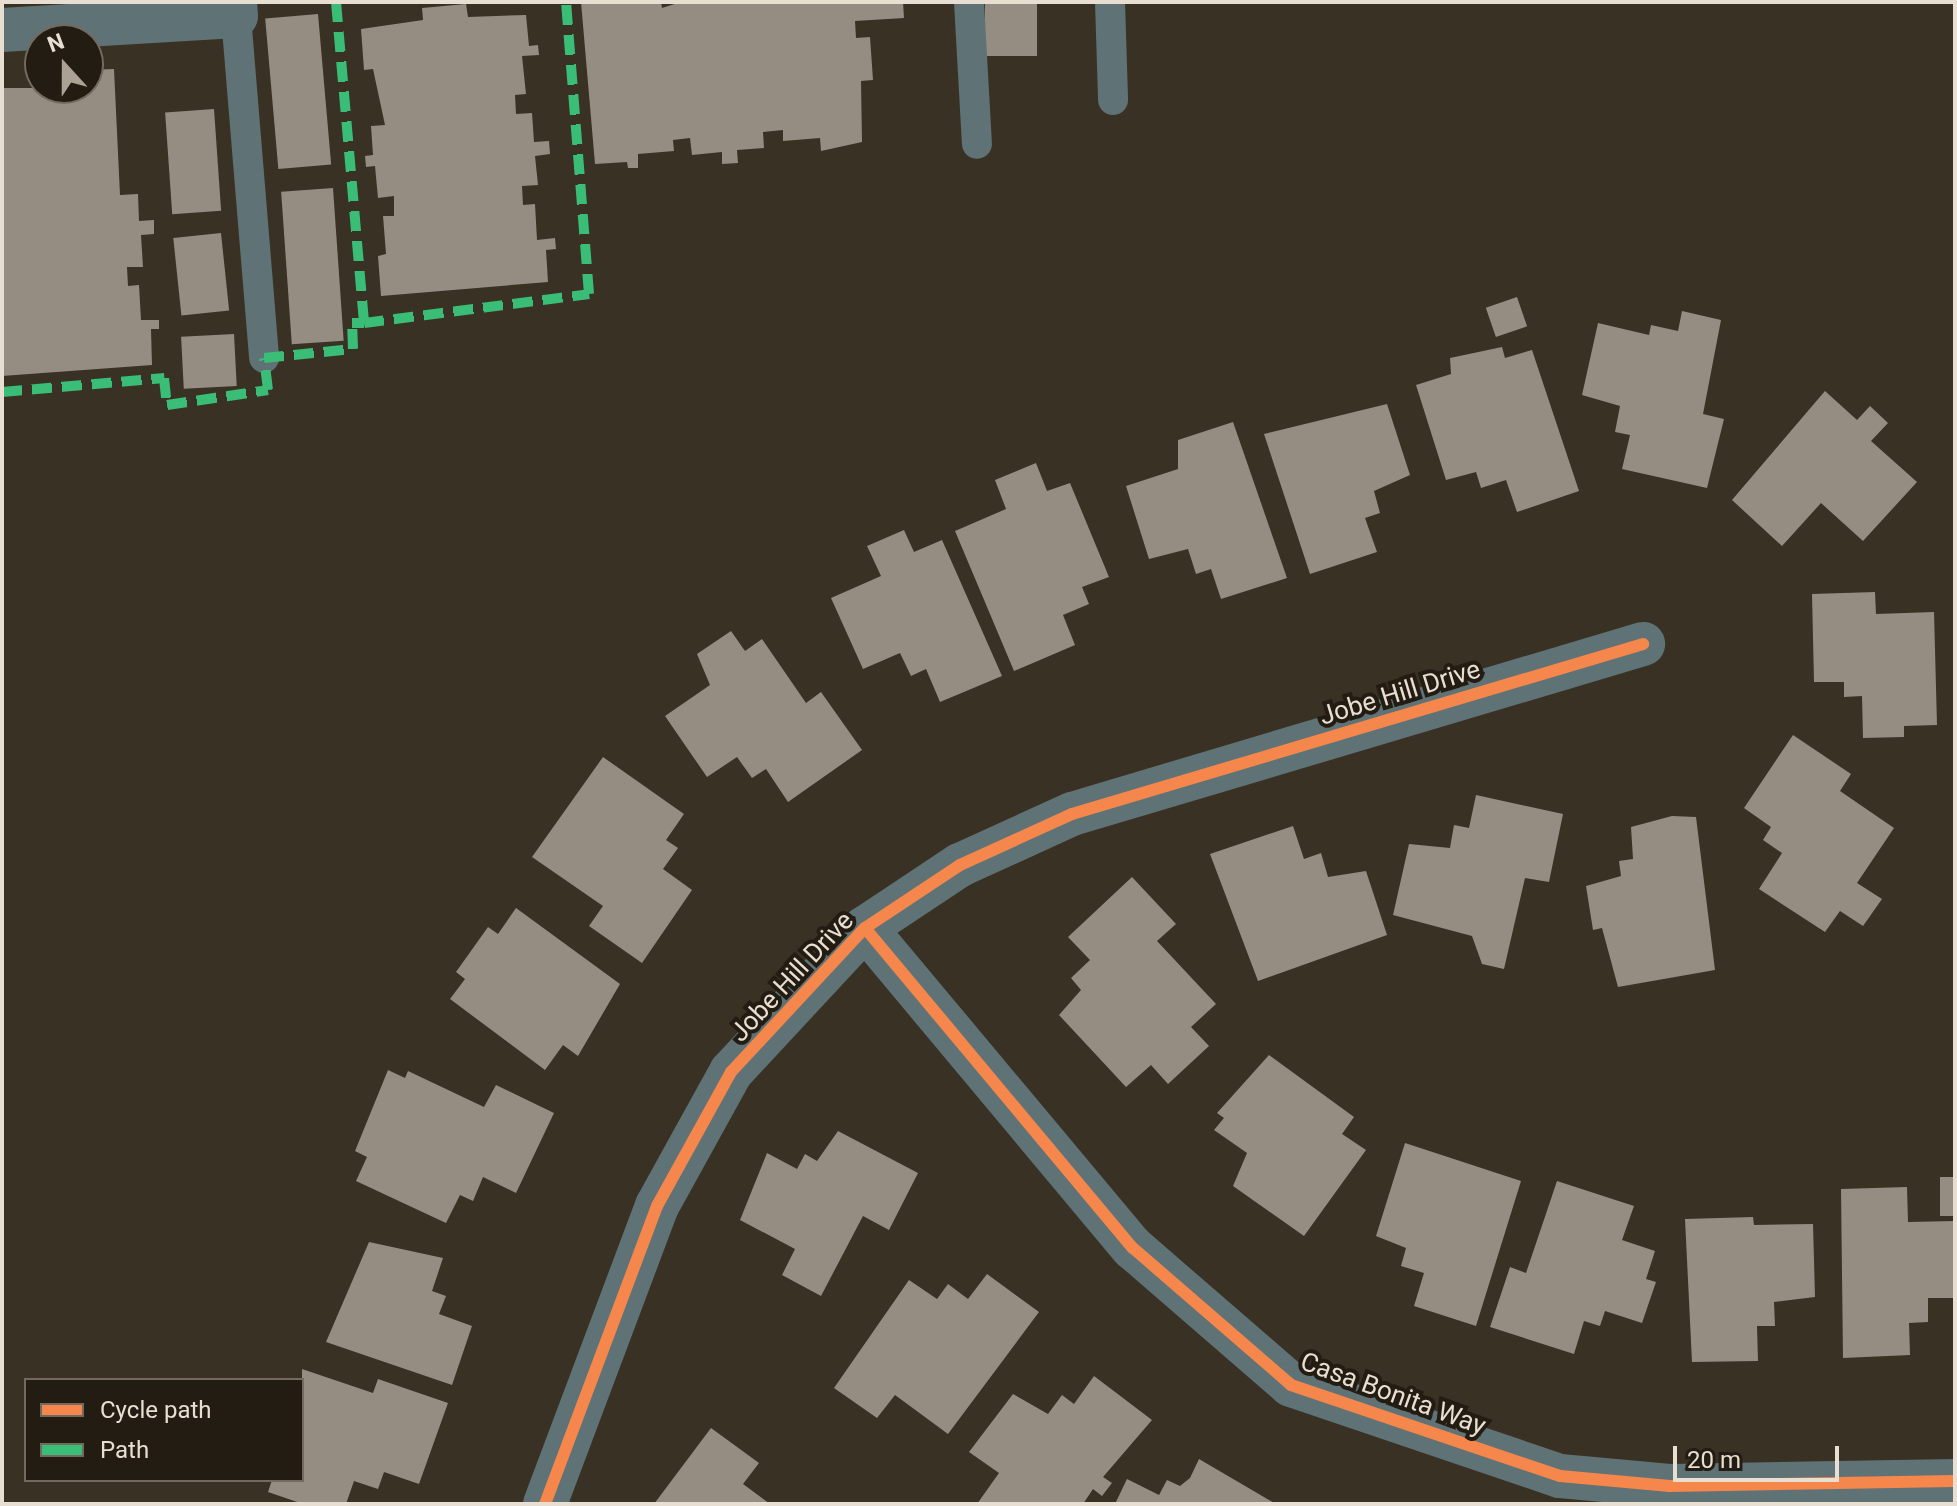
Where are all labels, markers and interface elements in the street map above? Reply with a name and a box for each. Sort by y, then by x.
north arrow [24,24,104,104]
text: N [44,29,68,57]
street label: Jobe Hill Drive [1316,654,1484,732]
street label: Jobe Hill Drive [724,906,860,1048]
street label: Casa Bonita Way [1296,1346,1490,1442]
legend [24,1378,304,1482]
text: Cycle path [100,1396,212,1424]
scale bar [1677,1430,1843,1480]
text: Path [100,1436,149,1464]
text: 20 m [1687,1446,1741,1474]

